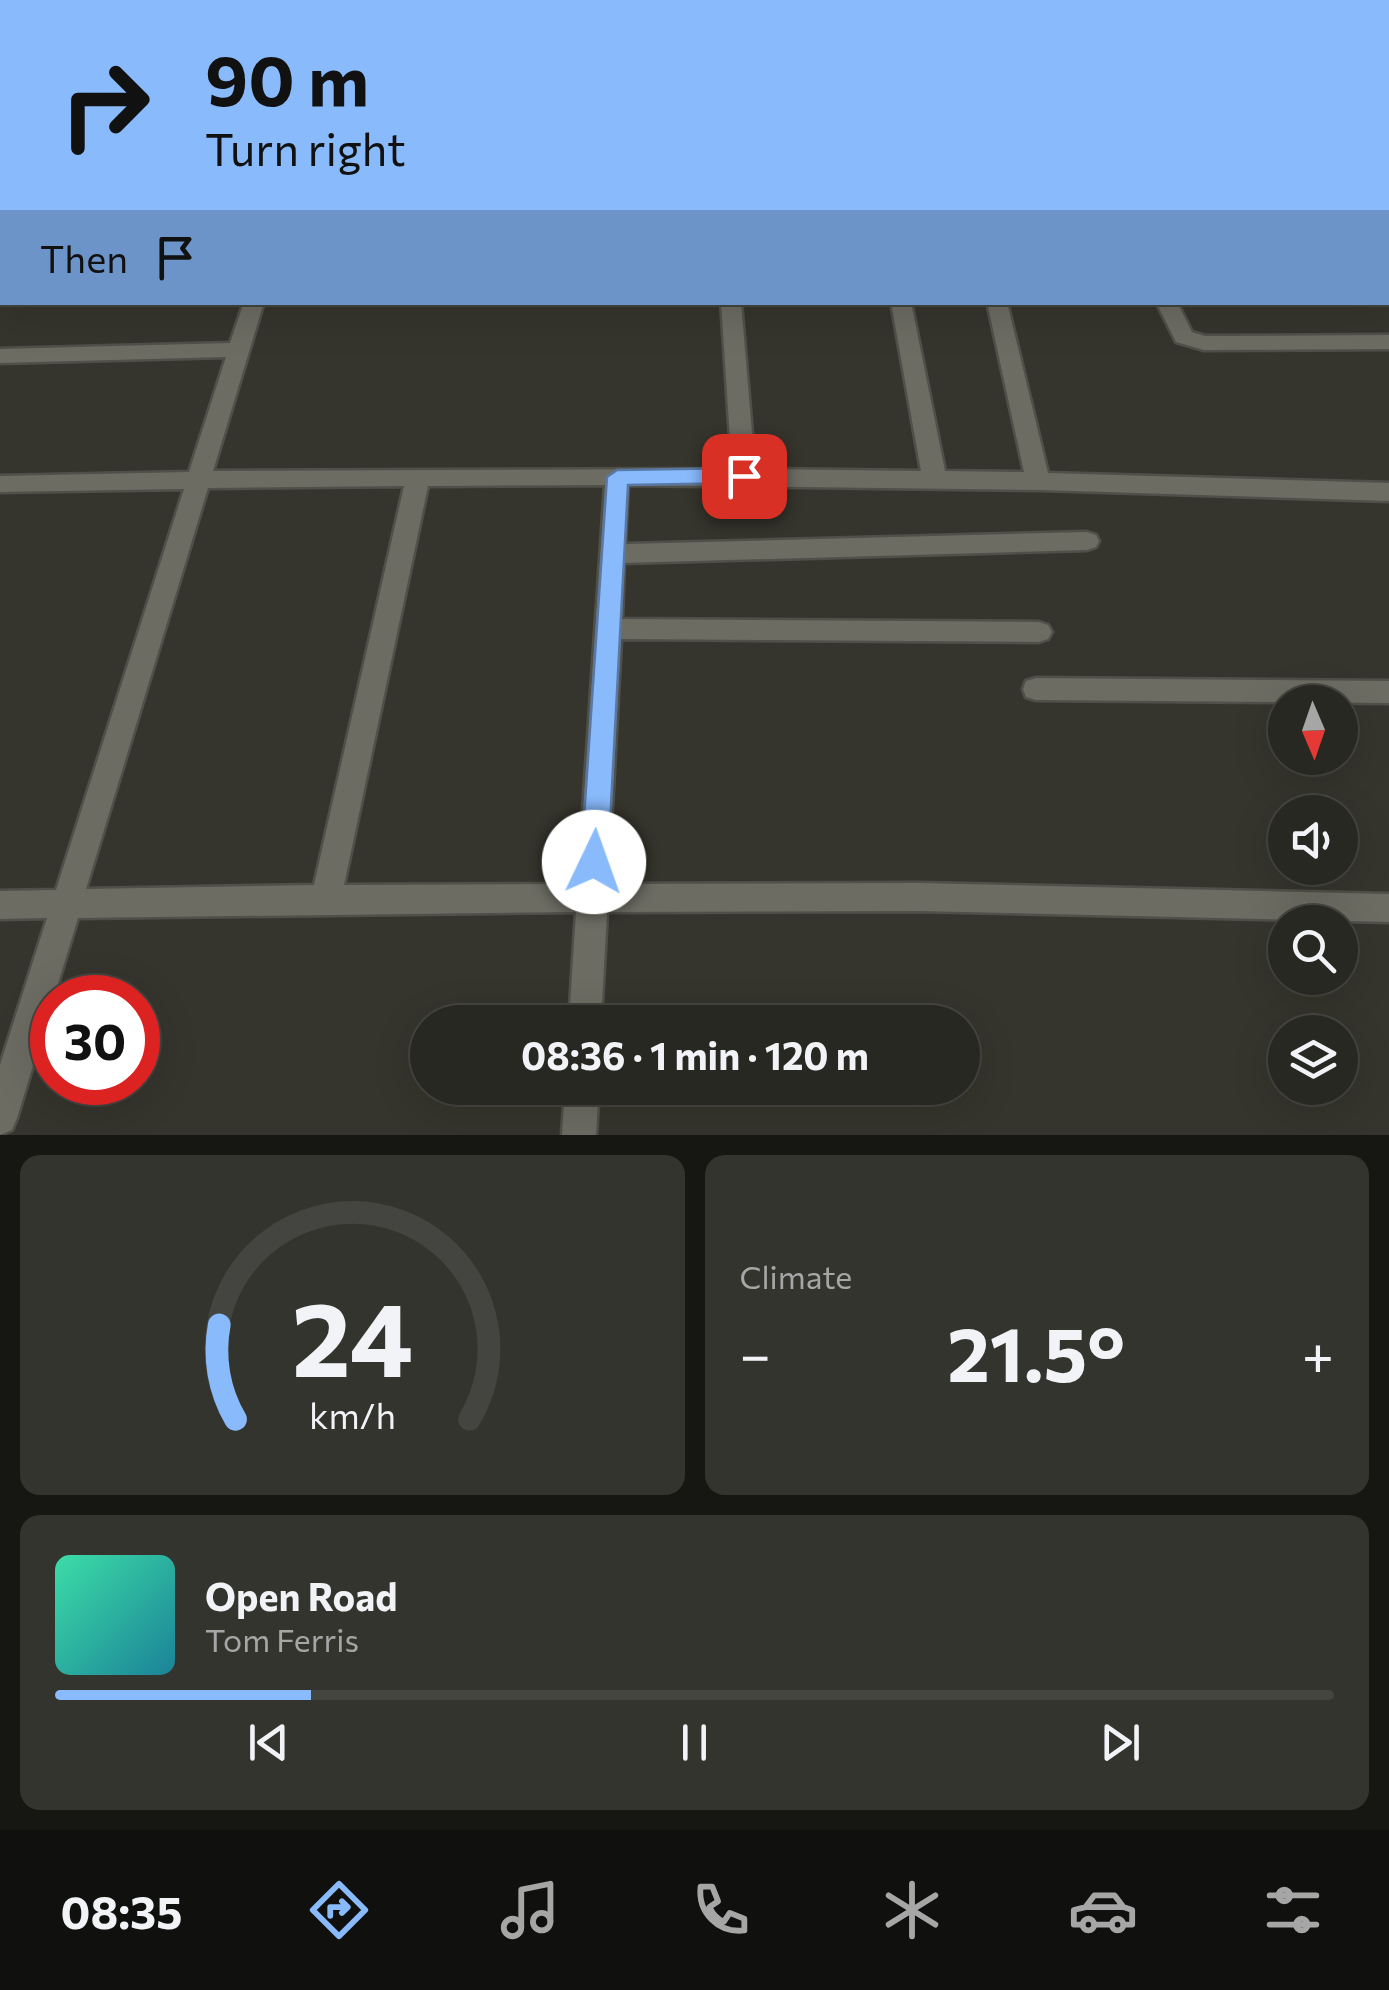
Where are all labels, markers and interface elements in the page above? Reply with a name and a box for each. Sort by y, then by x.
text: 90 m [205,35,369,120]
icon: right [40,40,170,170]
text: Turn right [205,120,406,175]
icon: arrive [148,230,203,285]
text: Then [40,234,128,281]
pin [702,434,787,519]
icon: arrive [717,449,772,504]
north arrow [1268,685,1358,775]
map controls [1268,685,1358,1105]
button: sound [1268,795,1358,885]
position arrow [542,810,646,914]
button: search [1268,905,1358,995]
speed limit sign: 30 [30,975,160,1105]
button: layers [1268,1015,1358,1105]
text: 08:36 · 1 min · 120 m [521,1031,869,1078]
text: Climate [740,1256,852,1296]
text: 24 [291,1271,413,1398]
text: 21.5° [947,1306,1125,1397]
text: − [740,1319,771,1386]
text: + [1302,1319,1334,1386]
text: km/h [309,1393,396,1436]
text: Open Road [205,1572,398,1619]
text: Tom Ferris [205,1619,359,1659]
icon: previous [241,1715,296,1770]
icon: pause [667,1715,722,1770]
icon: next [1093,1715,1148,1770]
icon: directions [304,1875,374,1945]
icon: music [495,1875,565,1945]
icon: phone [686,1875,756,1945]
icon: climate [877,1875,947,1945]
icon: car [1068,1875,1138,1945]
icon: filters [1258,1875,1328,1945]
text: 08:35 [60,1883,183,1938]

